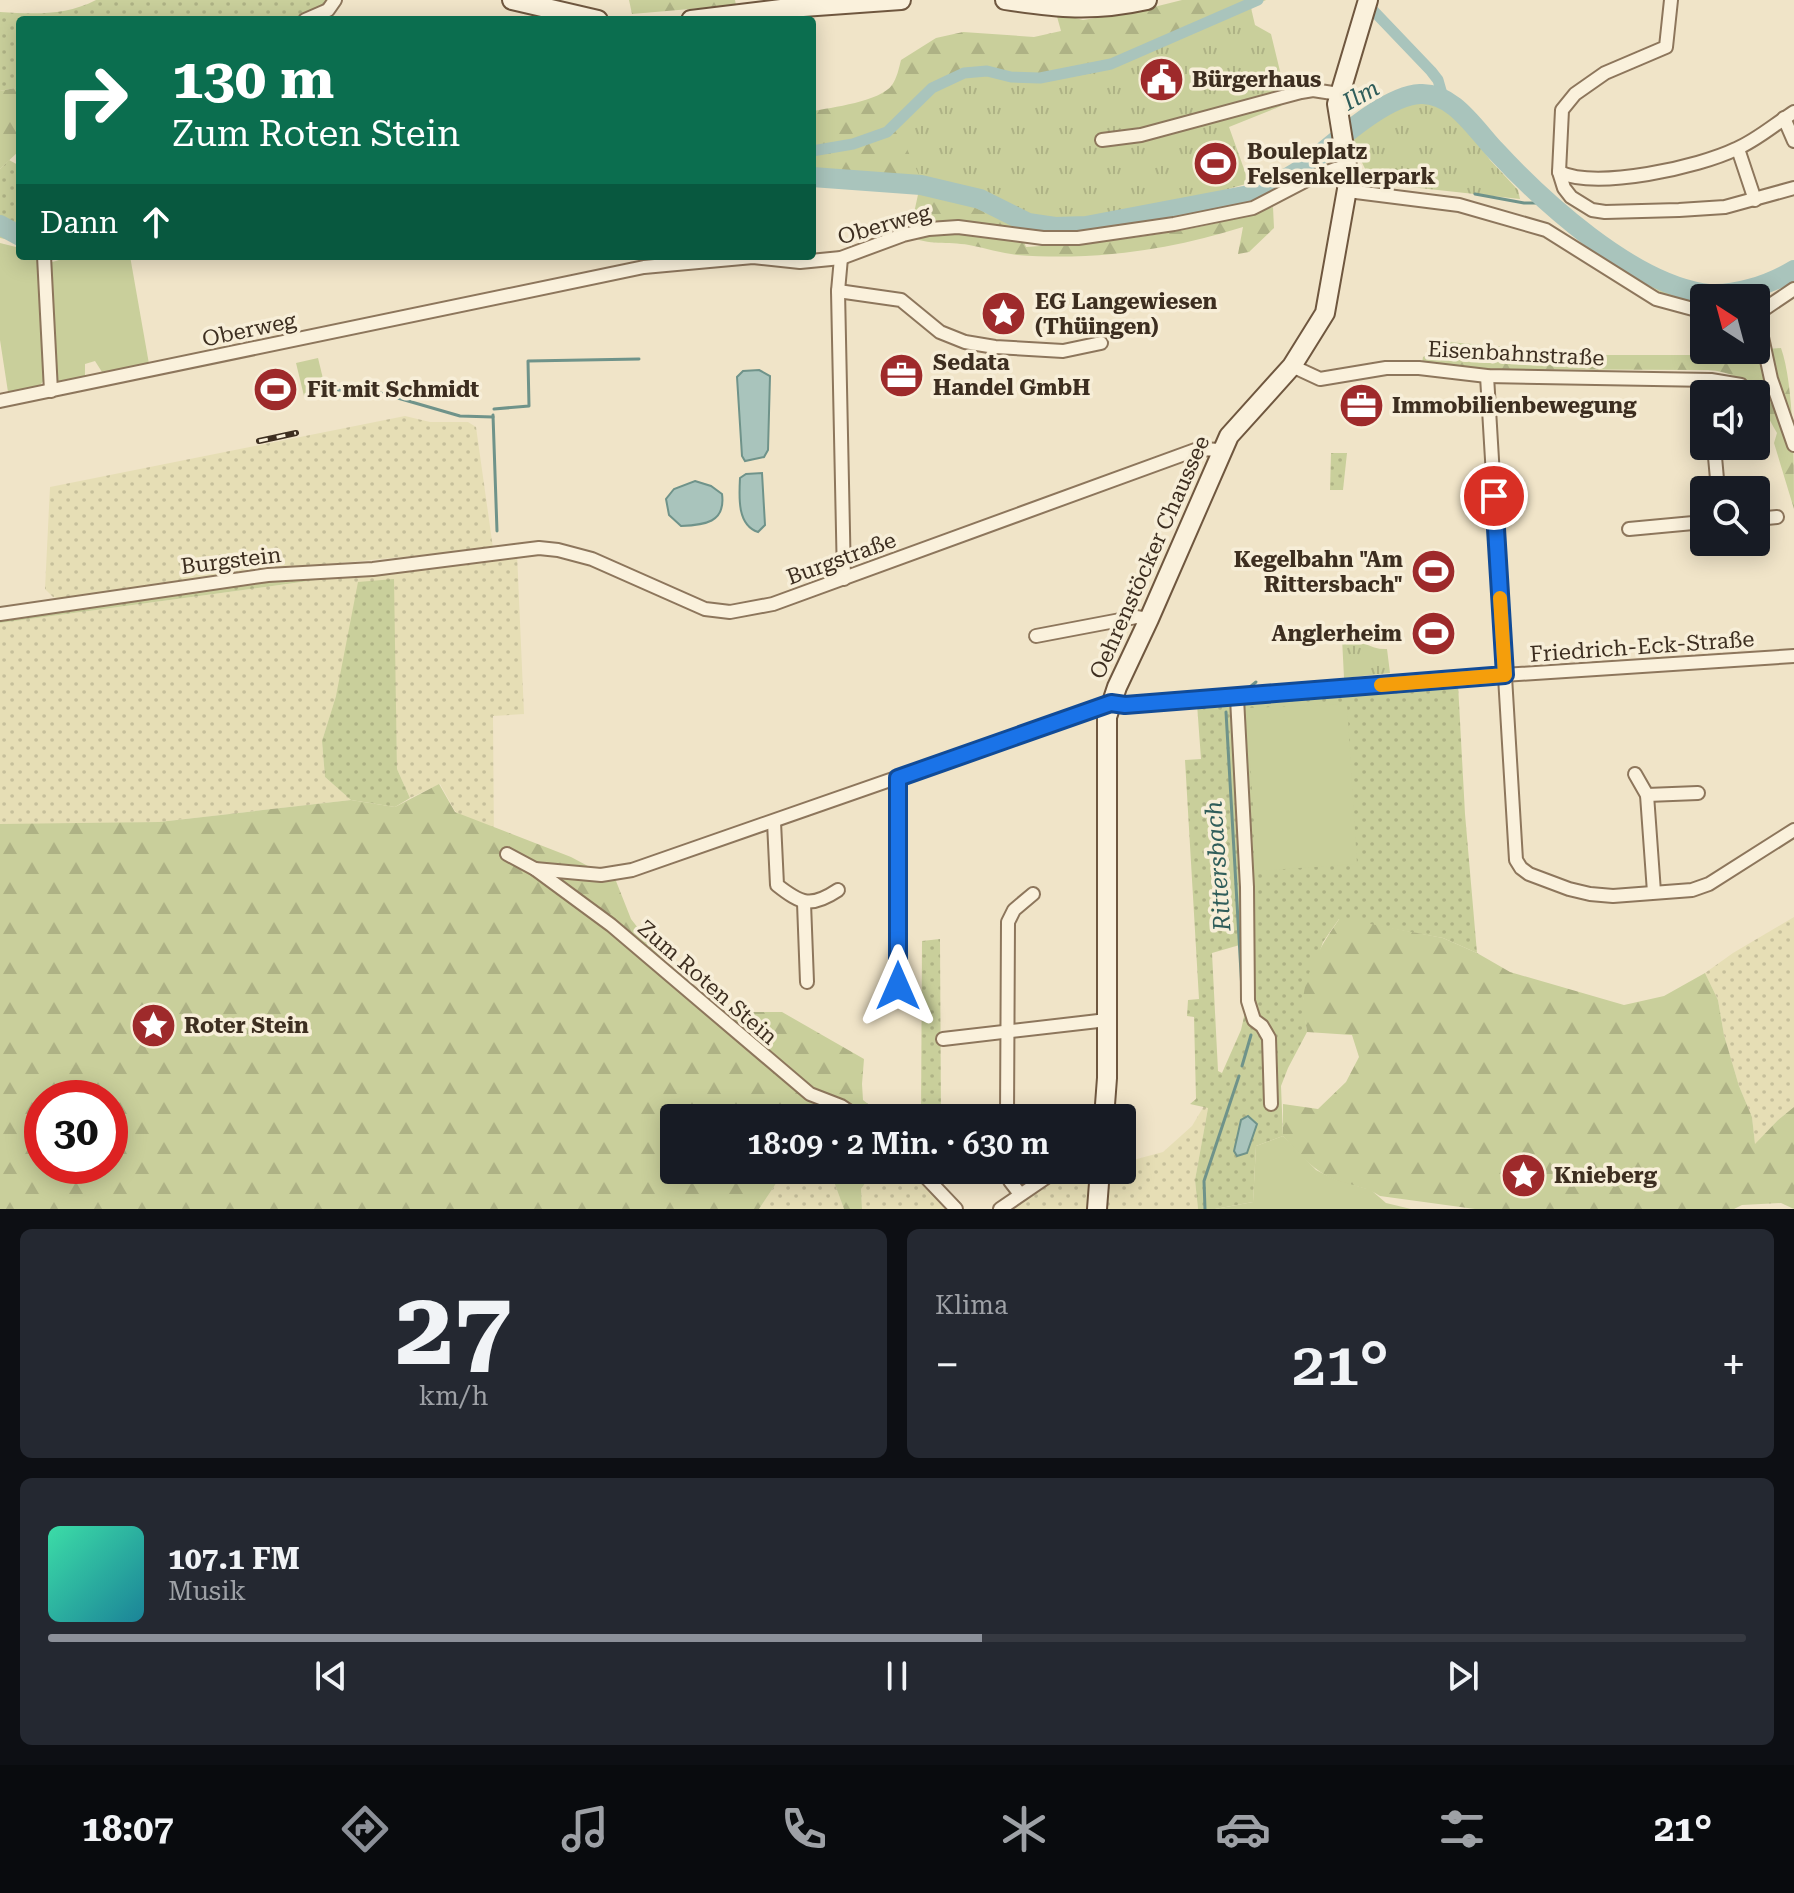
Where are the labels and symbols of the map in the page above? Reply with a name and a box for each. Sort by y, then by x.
public building icon: Bürgerhaus [1137,55,1185,103]
place label: Bürgerhaus [1192,67,1321,92]
water label: Ilm [1337,74,1384,117]
place label: Bouleplatz Felsenkellerpark [1247,139,1436,189]
sports icon: Bouleplatz Felsenkellerpark [1192,140,1240,188]
street label: Oberweg [835,199,934,250]
north arrow [1690,284,1770,364]
place label: EG Langewiesen (Thüingen) [1035,289,1218,339]
place icon: EG Langewiesen (Thüingen) [980,290,1028,338]
street label: Oberweg [200,307,299,352]
street label: Eisenbahnstraße [1427,336,1605,371]
place label: Sedata Handel GmbH [933,350,1090,400]
office icon: Sedata Handel GmbH [878,351,926,399]
sports icon: Fit mit Schmidt [252,365,300,413]
place label: Fit mit Schmidt [307,377,479,402]
office icon: Immobilienbewegung [1337,381,1385,429]
place label: Immobilienbewegung [1392,393,1637,418]
street label: Oehrenstöcker Chaussee [1084,432,1214,683]
pin [1460,462,1528,530]
street label: Burgstraße [783,527,899,590]
street label: Burgstein [179,542,283,579]
place label: Kegelbahn "Am Rittersbach" [1234,547,1403,597]
sports icon: Kegelbahn "Am Rittersbach" [1410,548,1458,596]
sports icon: Anglerheim [1409,609,1457,657]
place label: Anglerheim [1272,621,1402,646]
street label: Friedrich-Eck-Straße [1529,626,1755,667]
water label: Rittersbach [1199,800,1237,933]
street label: Zum Roten Stein [633,915,782,1050]
position arrow [856,944,940,1028]
place icon: Roter Stein [129,1001,177,1049]
place label: Roter Stein [184,1013,309,1038]
speed limit sign: 30 [24,1080,128,1184]
place icon: Knieberg [1499,1151,1547,1199]
place label: Knieberg [1554,1163,1658,1188]

